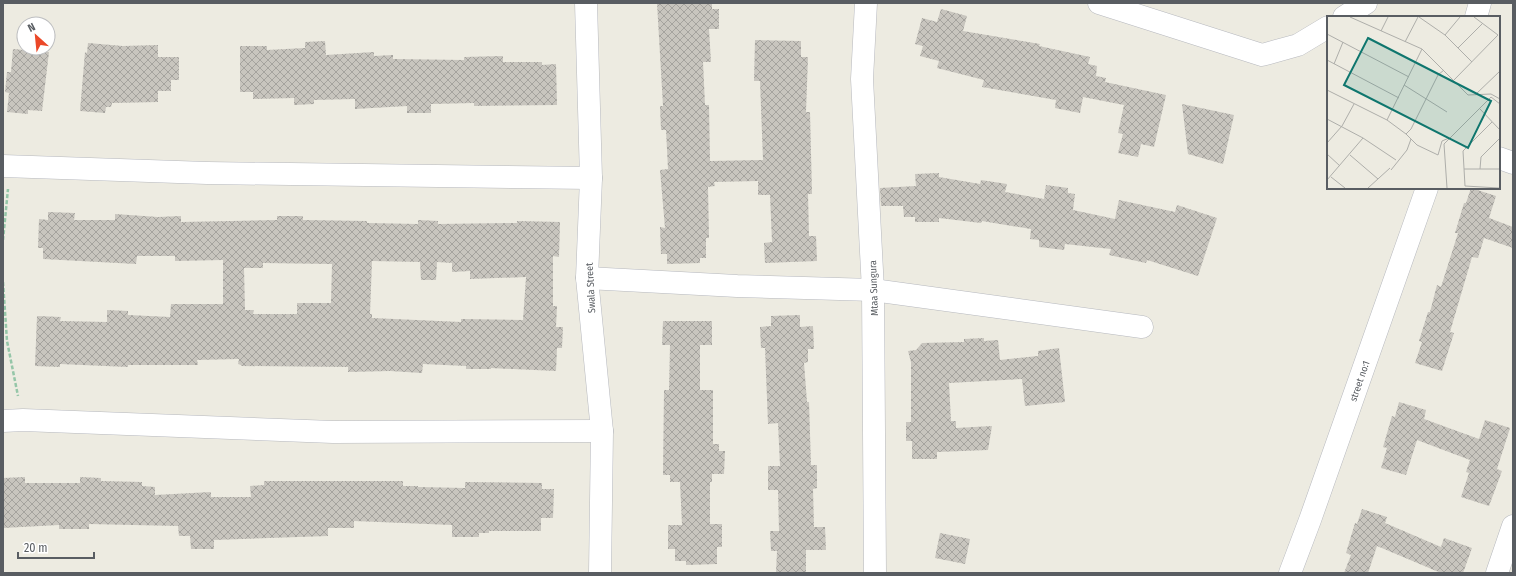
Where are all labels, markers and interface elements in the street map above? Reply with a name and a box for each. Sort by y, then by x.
north arrow [16,16,56,56]
inset map [1327,16,1500,189]
text: N [26,20,38,35]
street label: Mtaa Sungura [867,260,881,316]
street label: Swala Street [584,262,598,314]
street label: street no:1 [1347,359,1373,403]
scale bar [18,534,94,560]
text: 20 m [24,541,48,555]

